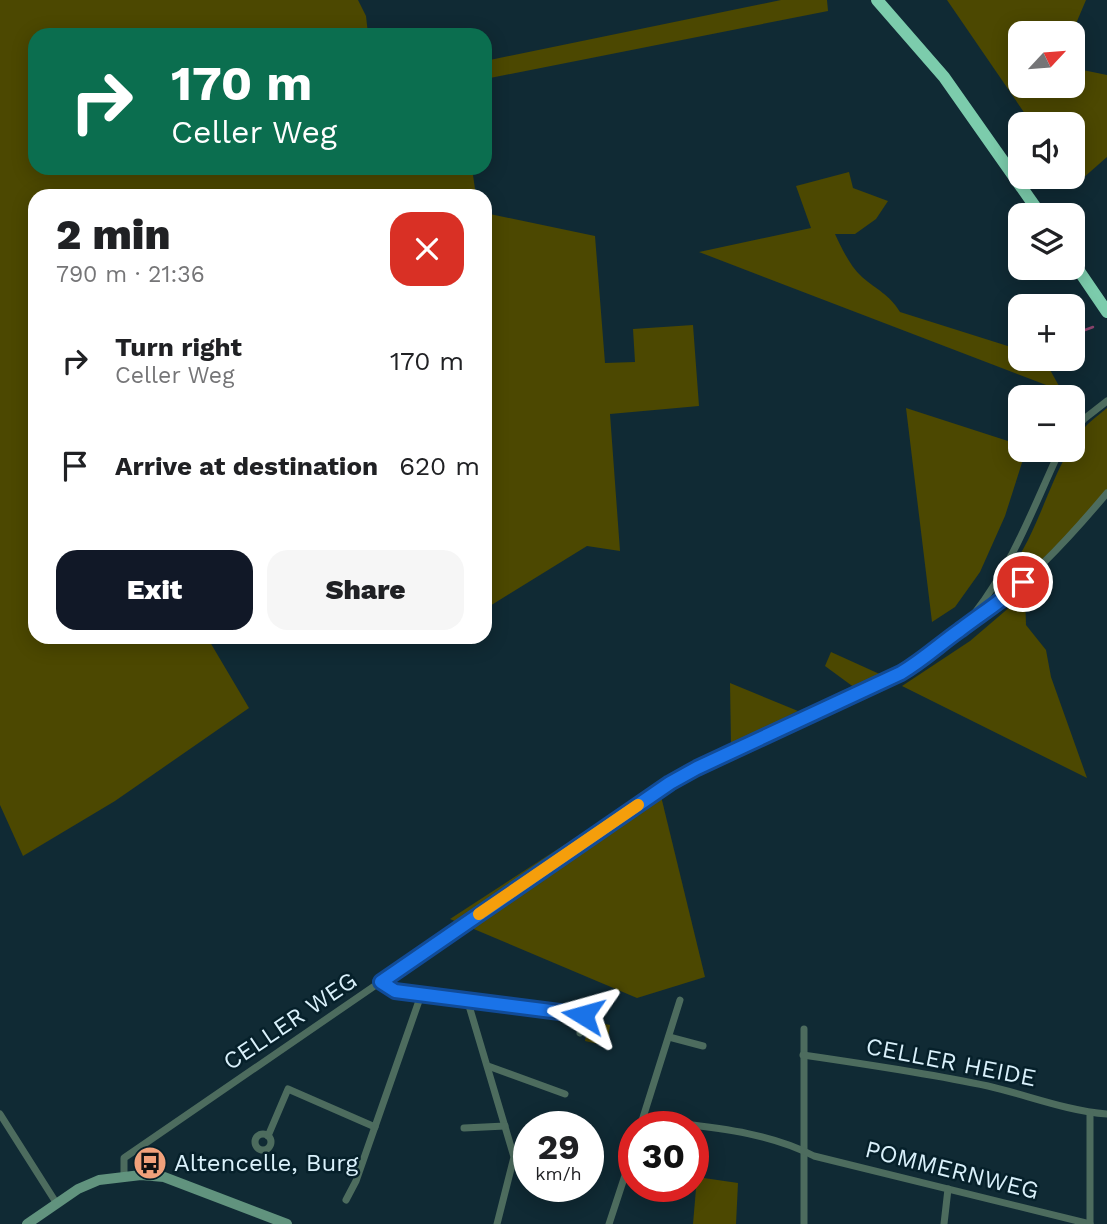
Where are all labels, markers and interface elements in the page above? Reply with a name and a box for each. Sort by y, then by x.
north arrow [1008,21,1085,98]
map controls [1008,21,1085,462]
text: 170 m [171,54,312,112]
icon: right [56,56,147,147]
button: sound [1008,112,1085,189]
text: Celler Weg [171,113,337,151]
button: layers [1008,203,1085,280]
text: 2 min [56,210,170,259]
button: close [390,212,464,286]
text: 790 m · 21:36 [56,261,205,288]
button: + [1008,294,1085,371]
text: Turn right [115,332,242,362]
icon: right [56,342,94,380]
text: 170 m [390,346,464,376]
text: Celler Weg [115,362,234,389]
button: − [1008,385,1085,462]
icon: arrive [56,447,94,485]
text: Arrive at destination [115,451,378,481]
text: 620 m [399,451,480,481]
button: Exit [56,550,253,630]
button: Share [267,550,464,630]
pin [993,552,1053,612]
icon: arrive [1004,563,1042,601]
street label: CELLER WEG [218,966,362,1076]
position arrow [546,978,620,1052]
street label: CELLER HEIDE [864,1032,1038,1092]
speed limit sign: 30 [618,1111,709,1202]
text: 29 [537,1126,580,1168]
street label: POMMERNWEG [862,1135,1042,1205]
bus stop icon: Altencelle, Burg [131,1144,169,1182]
place label: Altencelle, Burg [174,1149,359,1177]
text: km/h [535,1163,582,1184]

